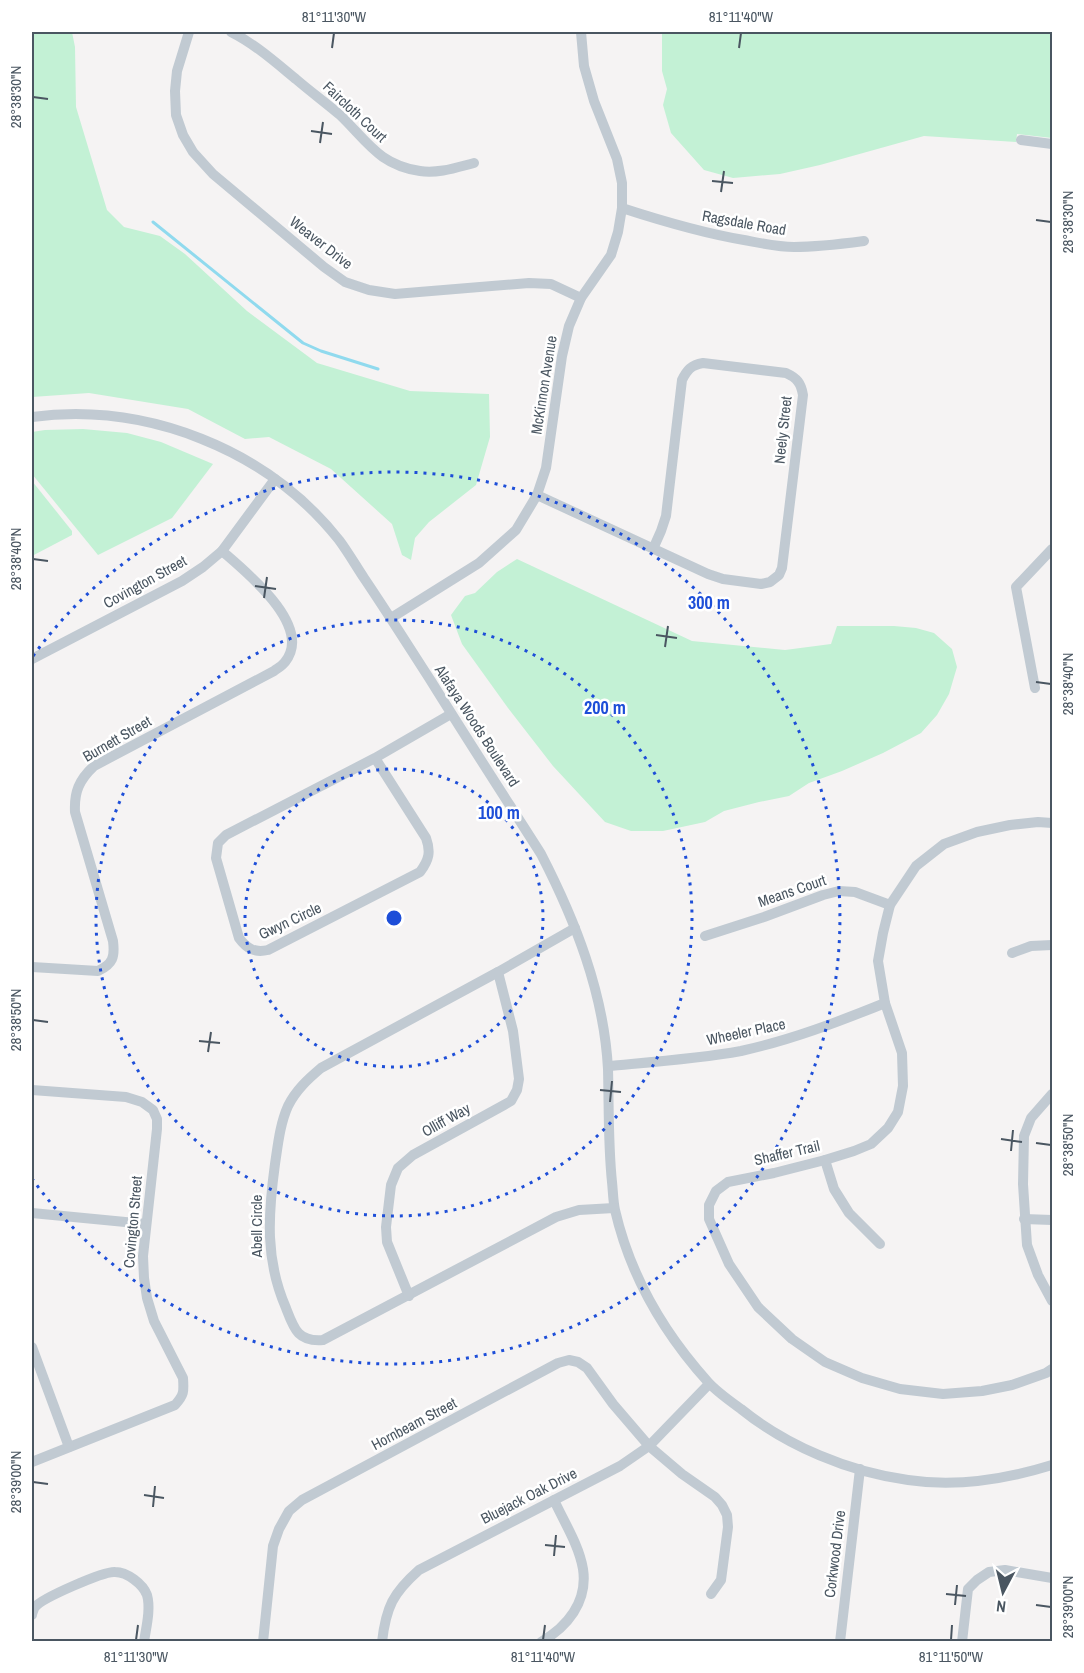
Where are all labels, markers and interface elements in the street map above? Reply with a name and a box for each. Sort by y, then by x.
text: 81°11'30"W [302,6,367,27]
text: 81°11'40"W [709,6,774,27]
text: 28°38'30"N [5,66,26,128]
street label: Faircloth Court [319,76,392,147]
text: 28°38'30"N [1057,191,1078,253]
street label: Ragsdale Road [701,205,788,240]
street label: Weaver Drive [285,211,357,274]
street label: McKinnon Avenue [525,334,562,436]
street label: Neely Street [769,395,797,465]
text: 28°38'40"N [5,528,26,590]
street label: Covington Street [99,550,191,613]
text: 300 m [688,590,730,615]
text: 28°38'40"N [1057,653,1078,715]
street label: Alafaya Woods Boulevard [430,660,525,791]
text: 200 m [584,695,626,720]
street label: Burnett Street [79,710,155,767]
text: 100 m [478,800,520,825]
street label: Means Court [755,869,829,912]
street label: Gwyn Circle [255,897,325,944]
centre of rings [384,908,404,928]
text: 28°38'50"N [5,989,26,1051]
street label: Wheeler Place [705,1013,787,1050]
street label: Olliff Way [418,1097,475,1142]
text: 28°38'50"N [1057,1114,1078,1176]
street label: Shaffer Trail [752,1135,822,1170]
street label: Covington Street [118,1174,147,1269]
street label: Abell Circle [246,1194,267,1258]
street label: Hornbeam Street [367,1392,461,1455]
text: 28°39'00"N [5,1451,26,1513]
street label: Bluejack Oak Drive [477,1462,581,1529]
street label: Corkwood Drive [819,1509,850,1599]
north arrow [973,1562,1033,1622]
text: 28°39'00"N [1057,1576,1078,1638]
text: N [995,1595,1007,1618]
text: 81°11'30"W [104,1646,169,1667]
text: 81°11'40"W [511,1646,576,1667]
text: 81°11'50"W [919,1646,984,1667]

